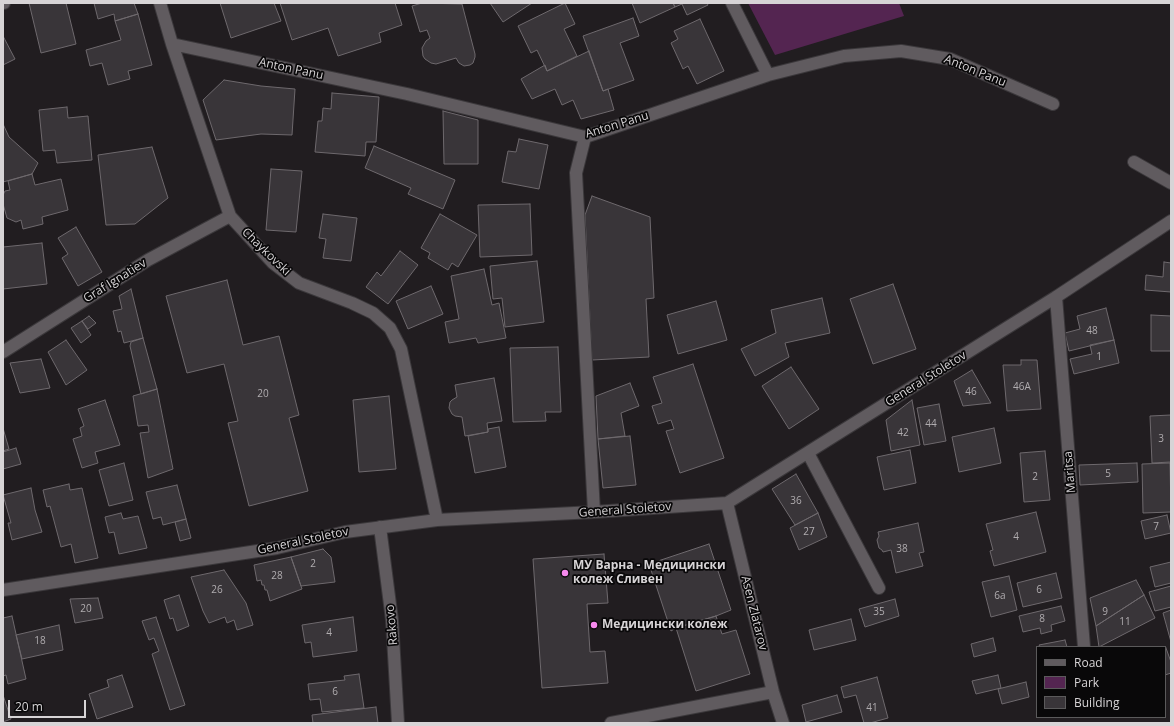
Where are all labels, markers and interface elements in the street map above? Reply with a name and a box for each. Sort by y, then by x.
street label: Anton Panu [942,52,1008,90]
street label: Anton Panu [257,55,325,83]
street label: Anton Panu [584,109,650,141]
street label: Chaykovski [239,225,293,279]
street label: Graf Ignatiev [81,256,149,306]
house number: 48 [1086,325,1098,337]
street label: General Stoletov [883,348,969,410]
house number: 1 [1096,351,1102,363]
house number: 46А [1013,381,1031,393]
house number: 46 [965,386,977,398]
house number: 20 [257,388,269,400]
house number: 44 [925,418,937,430]
house number: 42 [897,427,909,439]
house number: 3 [1158,433,1164,445]
street label: Maritsa [1061,450,1079,494]
house number: 5 [1105,468,1111,480]
house number: 2 [1032,471,1038,483]
house number: 36 [790,495,802,507]
street label: General Stoletov [578,500,672,520]
house number: 7 [1153,521,1159,533]
street label: General Stoletov [256,524,350,558]
house number: 27 [803,526,815,538]
house number: 4 [1013,531,1019,543]
house number: 38 [896,543,908,555]
house number: 2 [310,558,316,570]
place label: МУ Варна - Медицински колеж Сливен [573,559,726,587]
marker: МУ Варна - Медицински колеж Сливен [560,568,570,578]
house number: 28 [271,570,283,582]
street label: Asen Zlatarov [738,574,770,652]
house number: 26 [211,584,223,596]
house number: 6 [1036,584,1042,596]
house number: 6a [994,590,1006,602]
house number: 20 [80,603,92,615]
street label: Rakovo [383,604,401,646]
house number: 35 [873,606,885,618]
house number: 9 [1102,606,1108,618]
house number: 8 [1039,613,1045,625]
house number: 11 [1119,616,1131,628]
place label: Медицински колеж [602,618,727,632]
marker: Медицински колеж [589,620,599,630]
house number: 4 [326,627,332,639]
house number: 18 [34,635,46,647]
legend [1036,646,1166,718]
text: Road [1074,654,1103,671]
text: Park [1074,674,1099,691]
house number: 6 [332,686,338,698]
scale bar [10,692,88,718]
text: Building [1074,694,1119,711]
text: 20 m [15,698,43,715]
house number: 41 [866,702,878,714]

